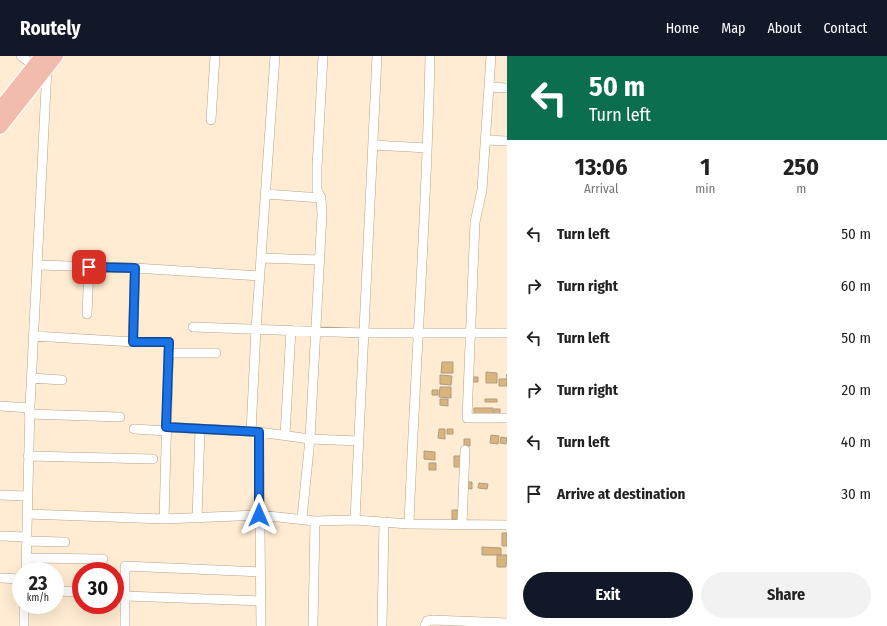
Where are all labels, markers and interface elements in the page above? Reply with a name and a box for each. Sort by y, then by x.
text: Routely [20,17,80,40]
text: Home [666,20,699,37]
text: Map [721,20,745,37]
text: About [767,20,802,37]
text: Contact [824,20,867,37]
text: 50 m [589,70,645,103]
icon: left [523,72,575,124]
text: Turn left [589,104,651,126]
text: 13:06 [575,153,627,181]
text: 1 [700,153,710,181]
text: 250 [783,153,819,181]
text: Arrival [584,181,618,196]
text: min [695,181,715,196]
text: m [796,181,806,196]
icon: left [523,223,545,245]
text: Turn left [557,225,610,243]
text: 50 m [841,225,871,243]
pin [72,250,106,284]
icon: arrive [78,256,100,278]
icon: right [523,275,545,297]
text: Turn right [557,277,618,295]
text: 60 m [841,277,871,295]
icon: left [523,327,545,349]
text: Turn left [557,329,610,347]
text: 50 m [841,329,871,347]
icon: right [523,379,545,401]
text: Turn right [557,381,618,399]
text: 20 m [842,381,871,399]
icon: left [523,431,545,453]
text: Turn left [557,433,610,451]
text: 40 m [841,433,871,451]
icon: arrive [523,483,545,505]
text: Arrive at destination [557,485,685,503]
text: 30 m [841,485,871,503]
position arrow [238,494,280,536]
speed limit sign: 30 [72,562,124,614]
text: 23 [29,571,47,595]
button: Exit [523,572,693,618]
button: Share [701,572,871,618]
text: km/h [27,592,49,604]

